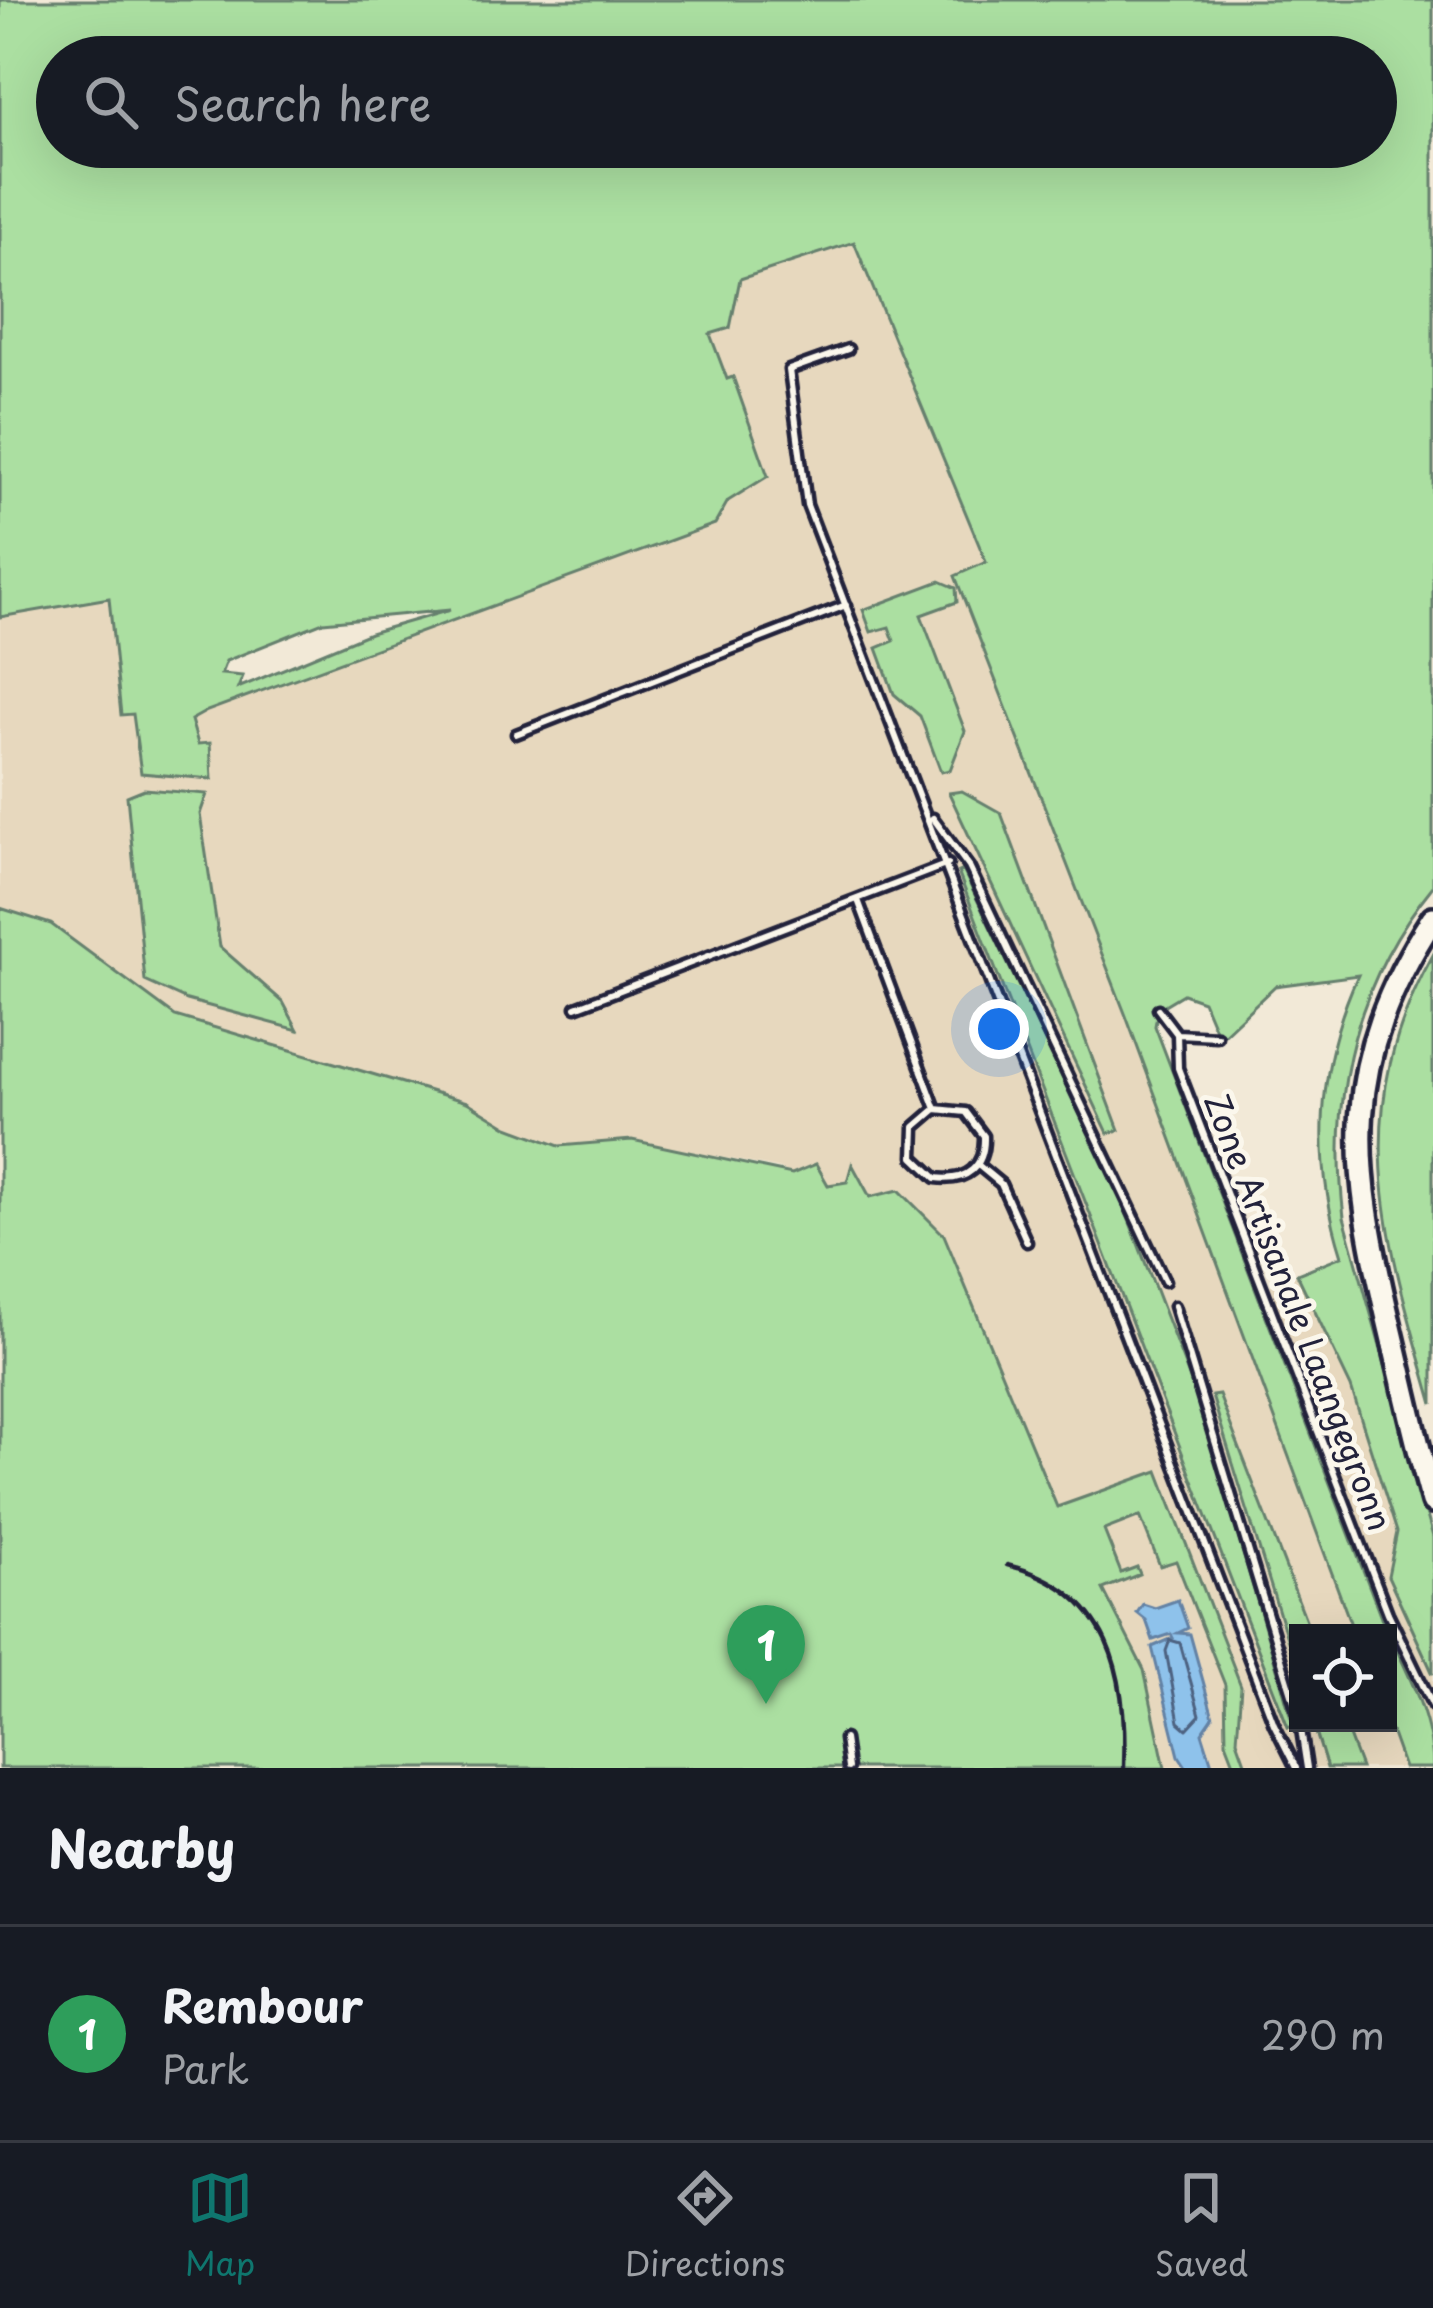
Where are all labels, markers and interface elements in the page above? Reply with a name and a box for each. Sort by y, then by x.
search box [36,36,1397,168]
text: Search here [174,68,431,136]
icon: search [78,69,144,135]
your location [969,999,1029,1059]
street label: Zone Artisanale Laangegronn [1193,1085,1407,1537]
pin: 1 [727,1605,805,1704]
map controls [1289,1624,1397,1732]
button: locate [1289,1624,1397,1732]
text: Nearby [48,1808,235,1885]
text: Rembour [162,1970,363,2038]
text: 1 [78,2004,96,2063]
text: 290 m [1261,2004,1385,2063]
text: Park [162,2038,249,2097]
tab: Map [185,2165,255,2287]
tab: Directions [625,2165,785,2287]
tab: Saved [1155,2165,1248,2287]

